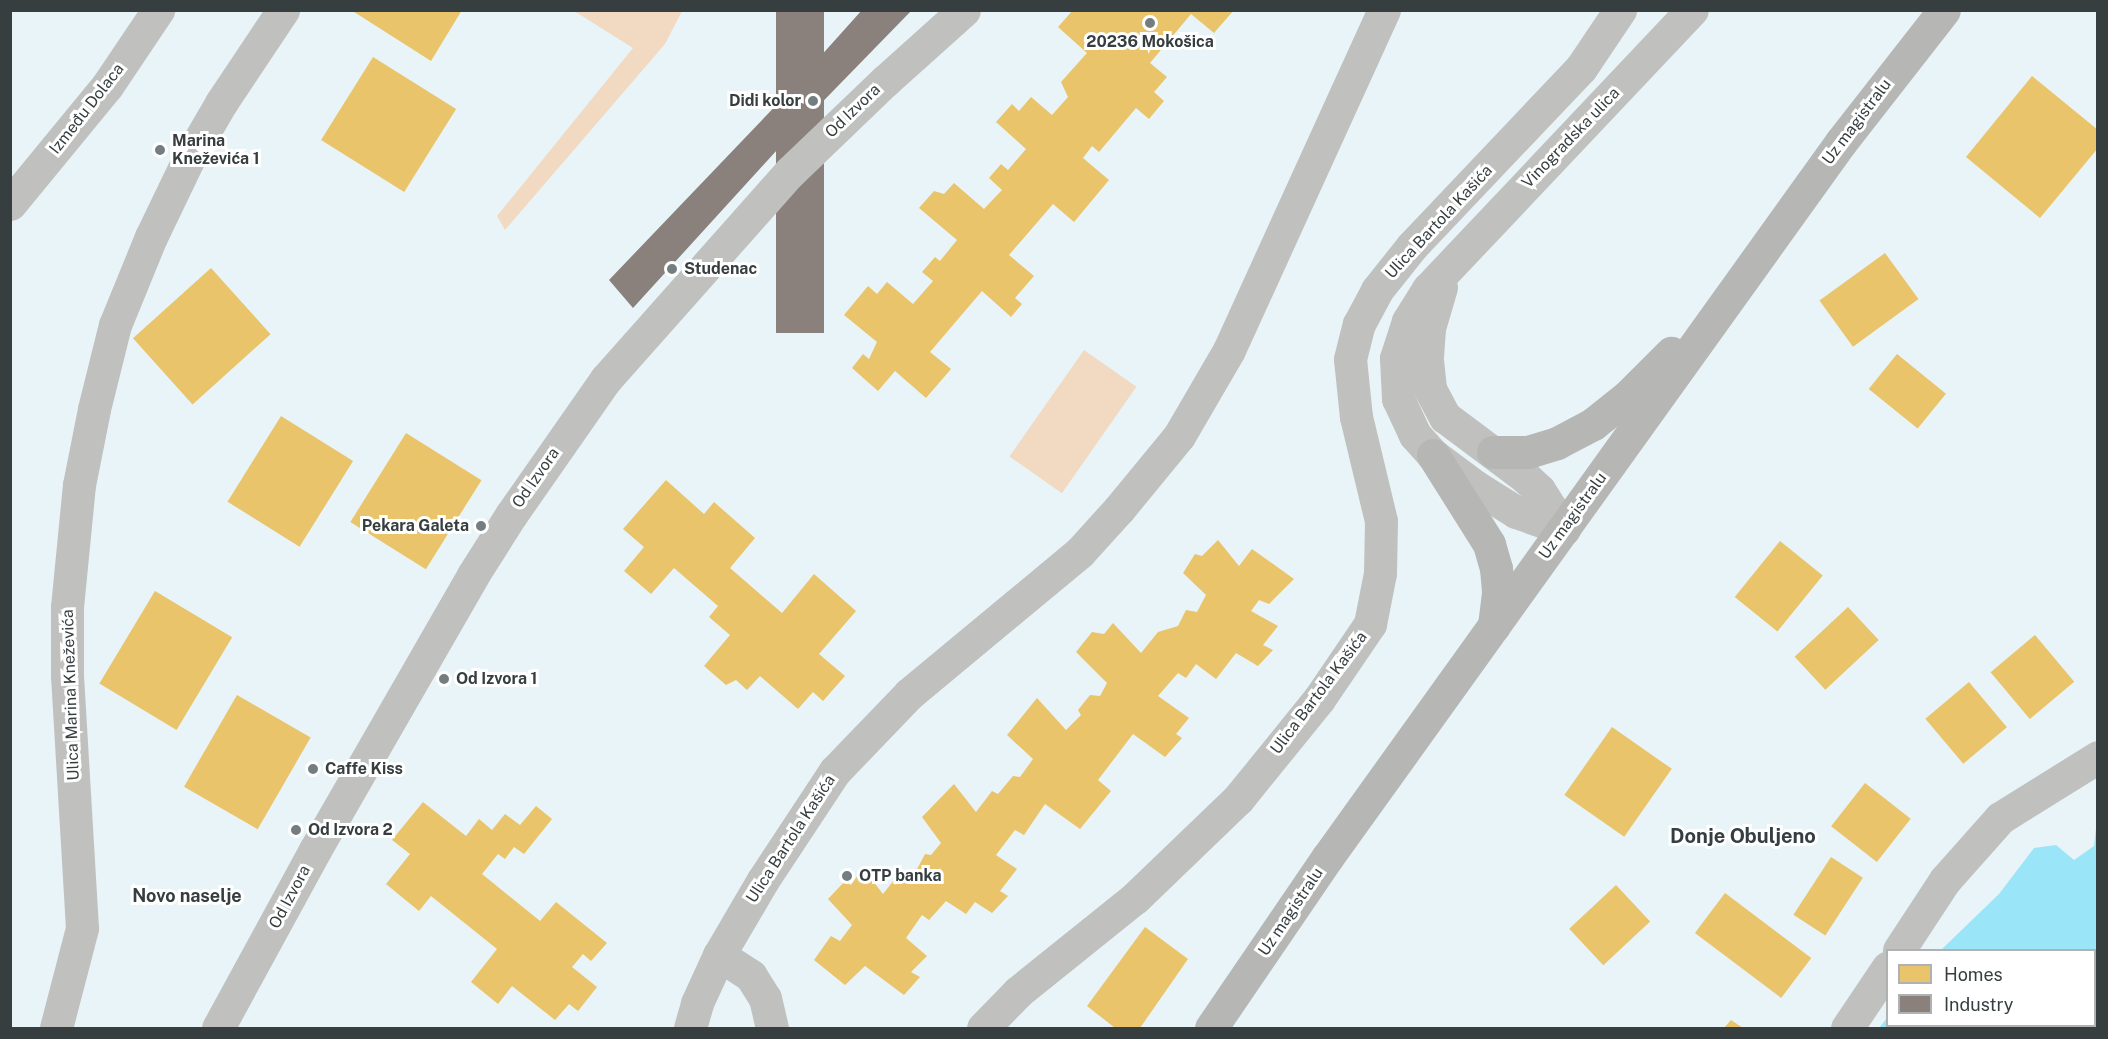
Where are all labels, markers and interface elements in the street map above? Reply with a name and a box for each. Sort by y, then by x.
marker: 20236 Mokošica [1143,16,1157,30]
place label: 20236 Mokošica [1086,32,1214,52]
street label: Između Dolaca [46,60,128,158]
street label: Uz magistralu [1819,75,1895,169]
street label: Od Izvora [822,80,884,142]
street label: Vinogradska ulica [1518,84,1624,192]
place label: Didi kolor [729,91,801,111]
marker: Didi kolor [806,94,820,108]
place label: Marina Kneževića 1 [172,131,260,169]
marker: Marina Kneževića 1 [153,143,167,157]
street label: Ulica Bartola Kašića [1381,161,1497,283]
place label: Studenac [684,259,757,279]
marker: Studenac [665,262,679,276]
street label: Od Izvora [508,444,564,512]
street label: Uz magistralu [1535,469,1611,563]
place label: Pekara Galeta [362,516,469,536]
marker: Pekara Galeta [474,519,488,533]
street label: Ulica Marina Kneževića [58,609,84,781]
street label: Ulica Bartola Kašića [1267,628,1371,758]
place label: Od Izvora 1 [456,669,537,689]
marker: Od Izvora 1 [437,672,451,686]
place label: Caffe Kiss [325,759,403,779]
marker: Caffe Kiss [306,762,320,776]
street label: Ulica Bartola Kašića [743,772,839,906]
place label: Od Izvora 2 [308,820,393,840]
marker: Od Izvora 2 [289,823,303,837]
district label: Donje Obuljeno [1670,824,1816,848]
street label: Od Izvora [265,862,315,932]
street label: Uz magistralu [1254,864,1328,960]
place label: OTP banka [859,866,941,886]
marker: OTP banka [840,869,854,883]
district label: Novo naselje [132,885,242,907]
legend [1886,949,2096,1027]
text: Homes [1944,964,2003,985]
text: Industry [1944,994,2013,1015]

